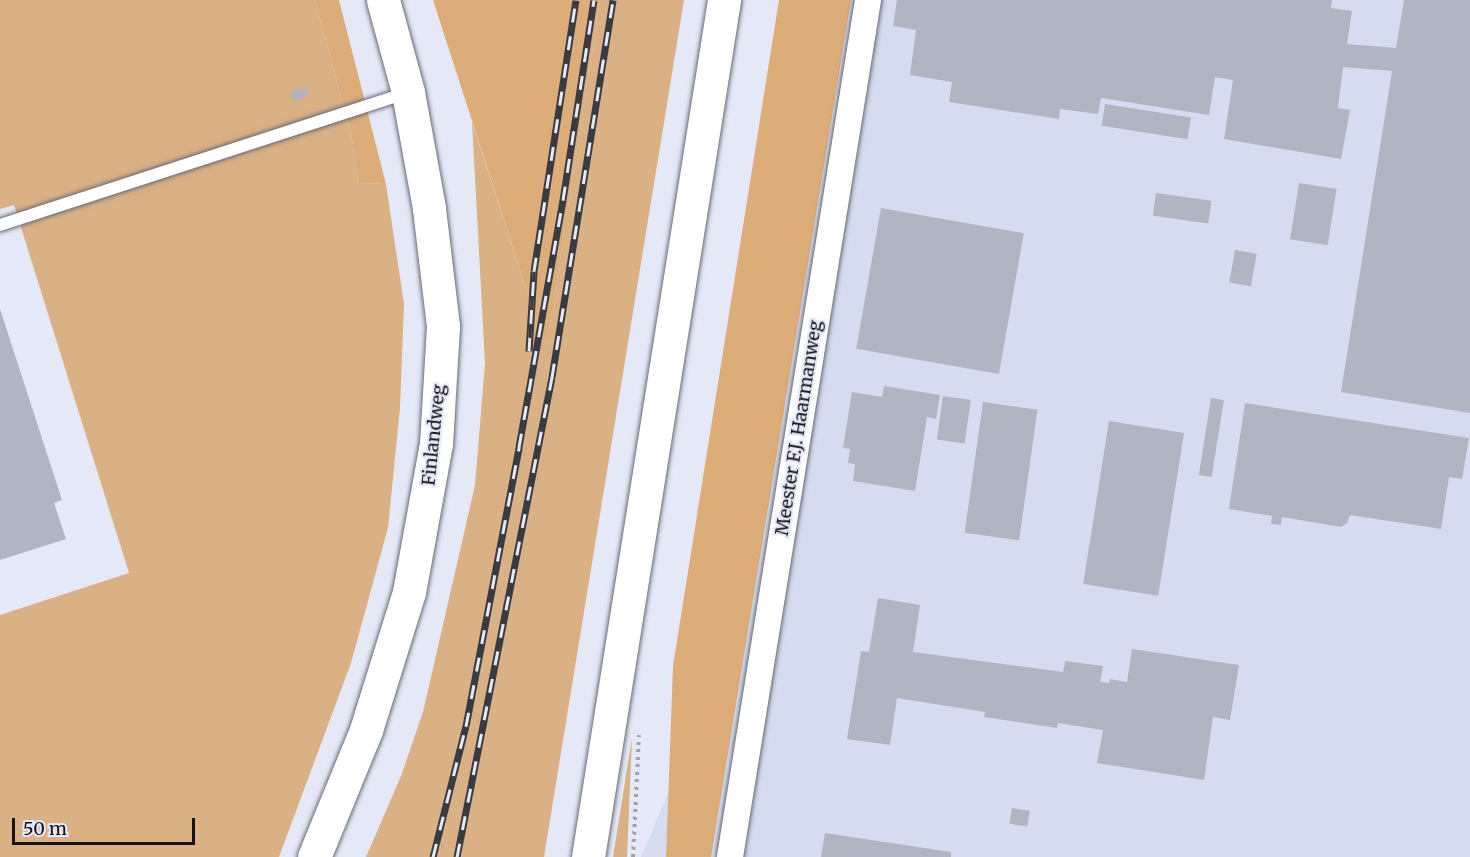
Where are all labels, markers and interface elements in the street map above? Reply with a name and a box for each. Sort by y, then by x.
street label: Meester F.J. Haarmanweg [771,319,827,537]
street label: Finlandweg [418,383,450,487]
scale bar [15,806,198,844]
text: 50 m [23,817,67,840]

